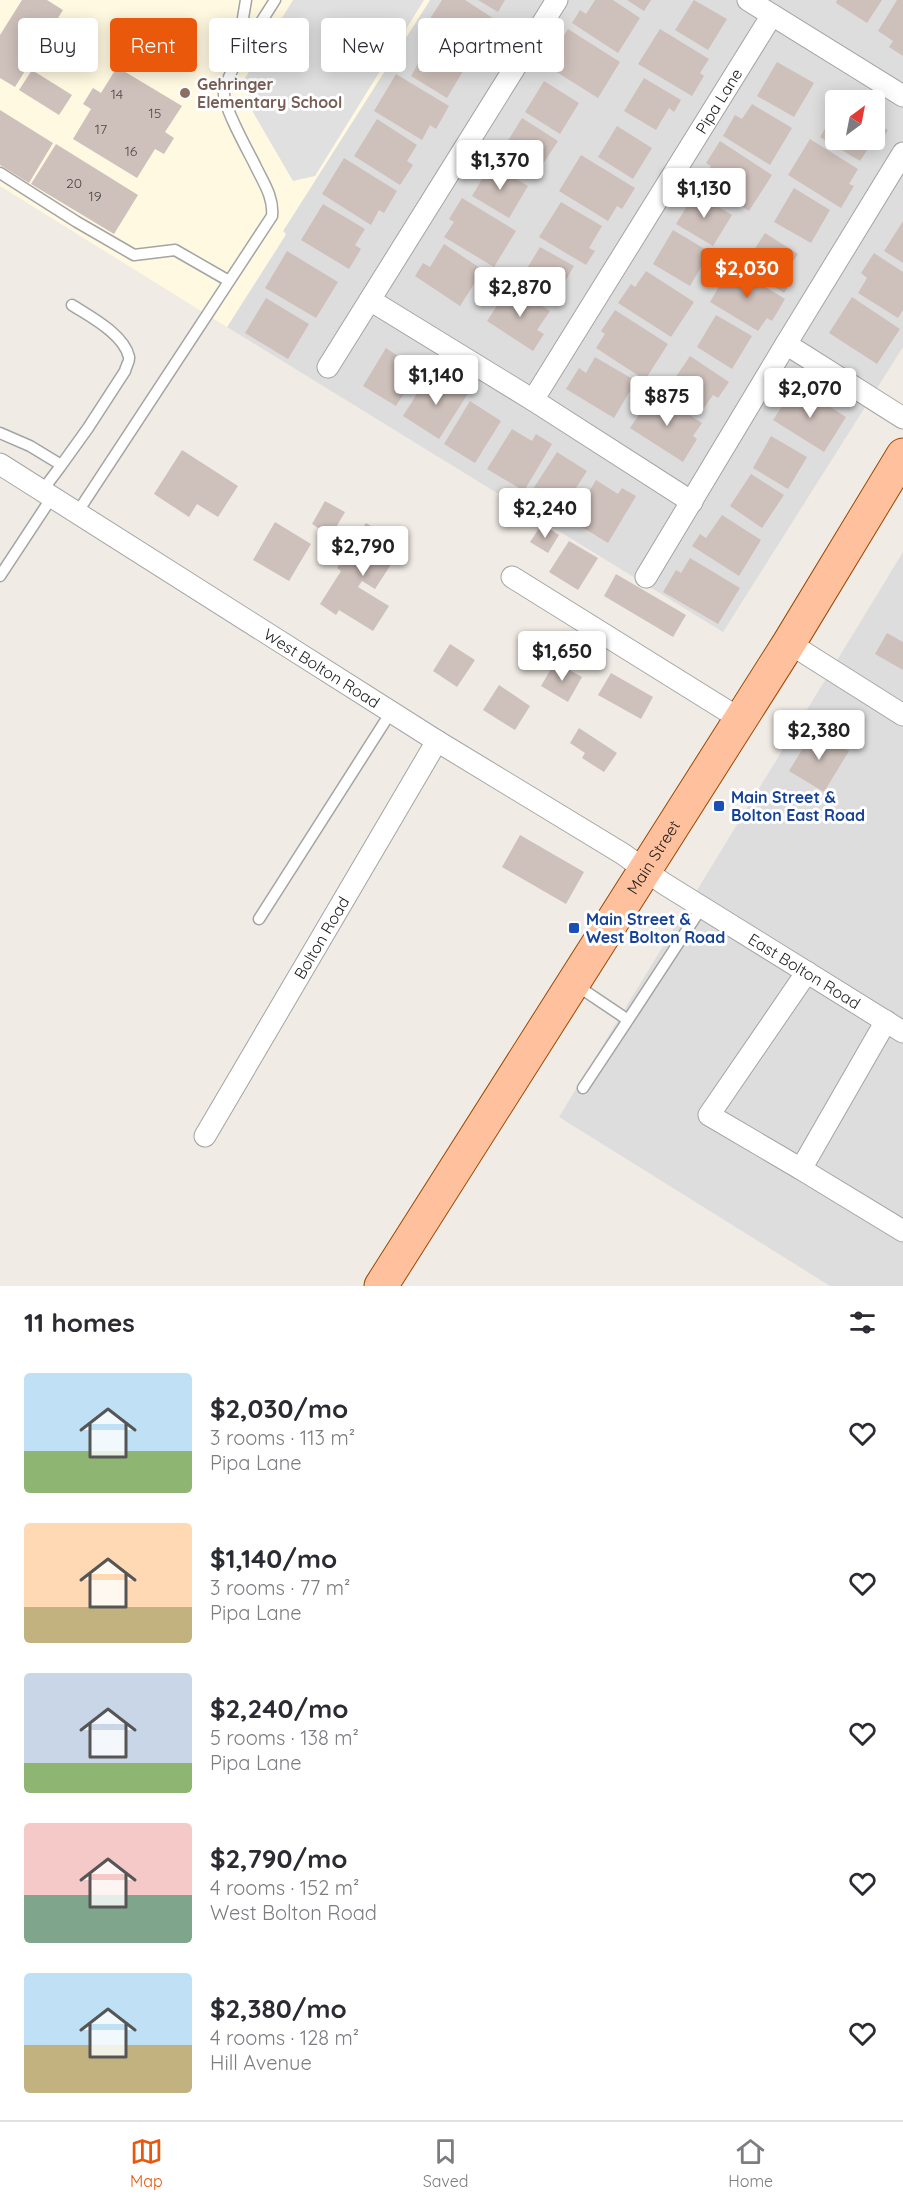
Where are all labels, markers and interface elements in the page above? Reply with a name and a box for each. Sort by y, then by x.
chip: Buy [18,18,98,72]
chip: Rent [110,18,197,72]
chip: Filters [209,18,309,72]
chip: New [321,18,406,72]
chip: Apartment [418,18,564,72]
street label: Pipa Lane [691,65,746,137]
place label: Gehringer Elementary School [197,74,342,112]
house number: 14 [111,85,123,103]
marker: Gehringer Elementary School [178,86,192,100]
north arrow [825,90,885,150]
map controls [825,90,885,150]
house number: 15 [149,104,161,122]
house number: 17 [95,120,107,138]
pin: $1,370 [451,140,549,191]
house number: 16 [125,142,138,160]
text: $1,370 [470,147,530,172]
pin: $1,130 [655,168,753,219]
house number: 20 [66,174,82,192]
text: $1,130 [677,175,731,200]
house number: 19 [89,187,102,205]
pin: $2,030 [698,248,796,299]
text: $2,030 [715,255,779,280]
pin: $2,870 [471,267,569,318]
text: $2,870 [488,274,552,299]
pin: $1,140 [387,355,485,406]
text: $1,140 [408,362,464,387]
pin: $2,070 [761,368,859,419]
text: $2,070 [778,375,842,400]
pin: $875 [631,376,703,427]
text: $875 [644,383,690,408]
pin: $2,240 [496,488,594,539]
text: $2,240 [513,495,577,520]
pin: $2,790 [314,526,412,577]
text: $2,790 [331,533,395,558]
street label: West Bolton Road [260,624,384,712]
pin: $1,650 [513,631,611,682]
text: $1,650 [532,638,592,663]
pin: $2,380 [770,710,868,761]
text: $2,380 [788,717,850,742]
place label: Main Street & Bolton East Road [731,787,865,825]
marker: Main Street & Bolton East Road [712,799,726,813]
street label: Main Street [622,816,684,898]
street label: Bolton Road [290,893,353,982]
place label: Main Street & West Bolton Road [586,909,725,947]
marker: Main Street & West Bolton Road [567,921,581,935]
street label: East Bolton Road [745,929,864,1013]
text: 11 homes [24,1306,135,1339]
icon: filters [846,1306,879,1339]
text: $2,030/mo [210,1392,348,1425]
icon: home [72,1397,144,1469]
icon: heart [846,1417,879,1450]
text: 3 rooms · 113 m² [210,1425,355,1450]
text: Pipa Lane [210,1450,302,1475]
text: $1,140/mo [210,1542,337,1575]
icon: home [72,1547,144,1619]
icon: heart [846,1567,879,1600]
text: 3 rooms · 77 m² [210,1575,350,1600]
text: Pipa Lane [210,1600,302,1625]
text: $2,240/mo [210,1692,348,1725]
icon: home [72,1697,144,1769]
icon: heart [846,1717,879,1750]
text: 5 rooms · 138 m² [210,1725,359,1750]
text: Pipa Lane [210,1750,302,1775]
text: $2,790/mo [210,1842,347,1875]
icon: home [72,1847,144,1919]
icon: heart [846,1867,879,1900]
text: 4 rooms · 152 m² [210,1875,359,1900]
text: West Bolton Road [210,1900,377,1925]
text: $2,380/mo [210,1992,347,2025]
icon: home [72,1997,144,2069]
icon: heart [846,2017,879,2050]
text: 4 rooms · 128 m² [210,2025,359,2050]
text: Hill Avenue [210,2050,312,2075]
tab: Map [130,2135,163,2191]
tab: Saved [423,2135,468,2191]
tab: Home [728,2135,773,2191]

